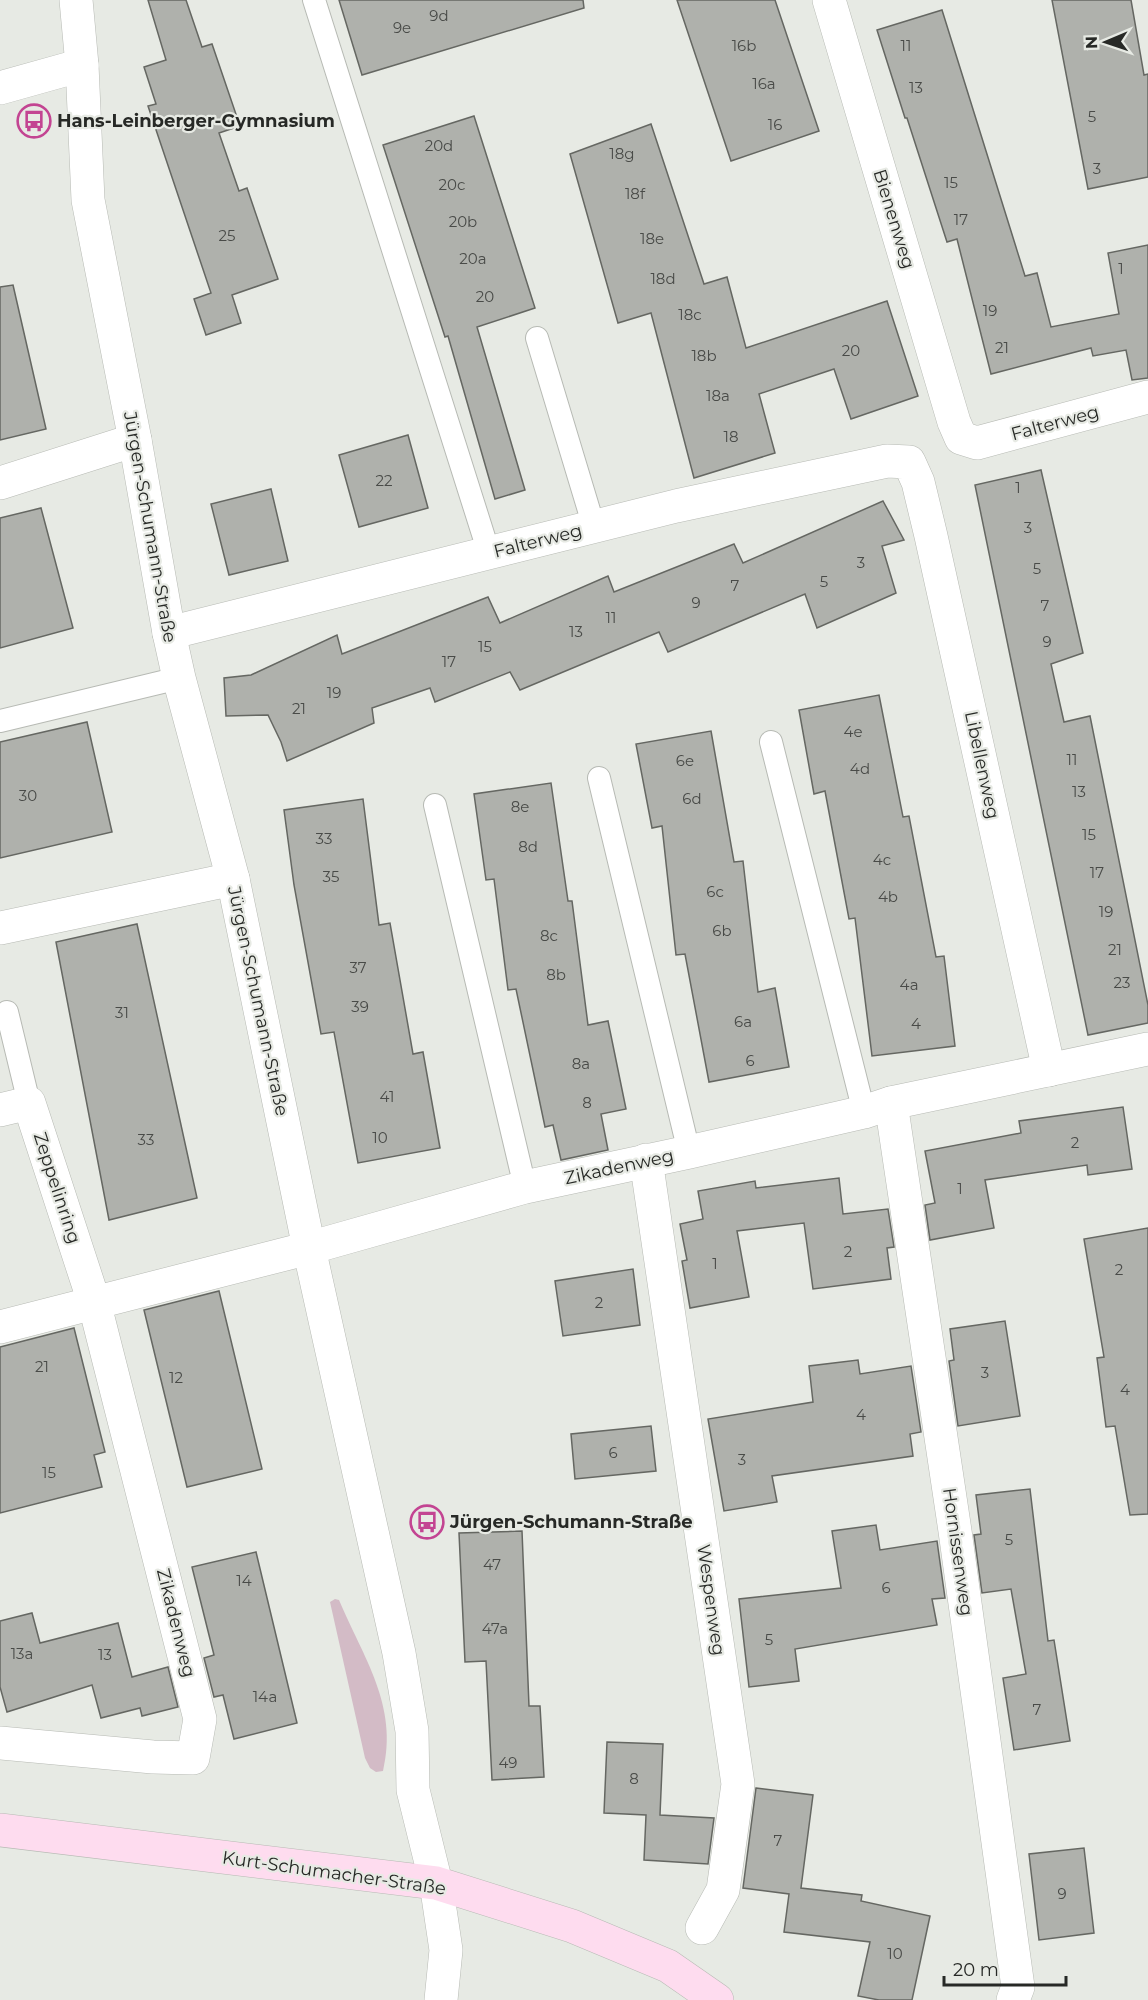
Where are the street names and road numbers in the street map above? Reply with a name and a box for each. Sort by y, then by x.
street label: Bienenweg [868,166,920,272]
street label: Falterweg [1008,401,1102,445]
street label: Jürgen-Schumann-Straße [119,409,181,644]
street label: Falterweg [491,519,585,563]
street label: Libellenweg [960,709,1004,821]
street label: Jürgen-Schumann-Straße [223,883,293,1118]
street label: Zeppelinring [29,1129,85,1247]
street label: Zikadenweg [562,1145,676,1189]
street label: Hornissenweg [938,1486,978,1618]
street label: Wespenweg [692,1543,730,1657]
street label: Zikadenweg [152,1566,200,1680]
street label: Kurt-Schumacher-Straße [221,1846,447,1900]

